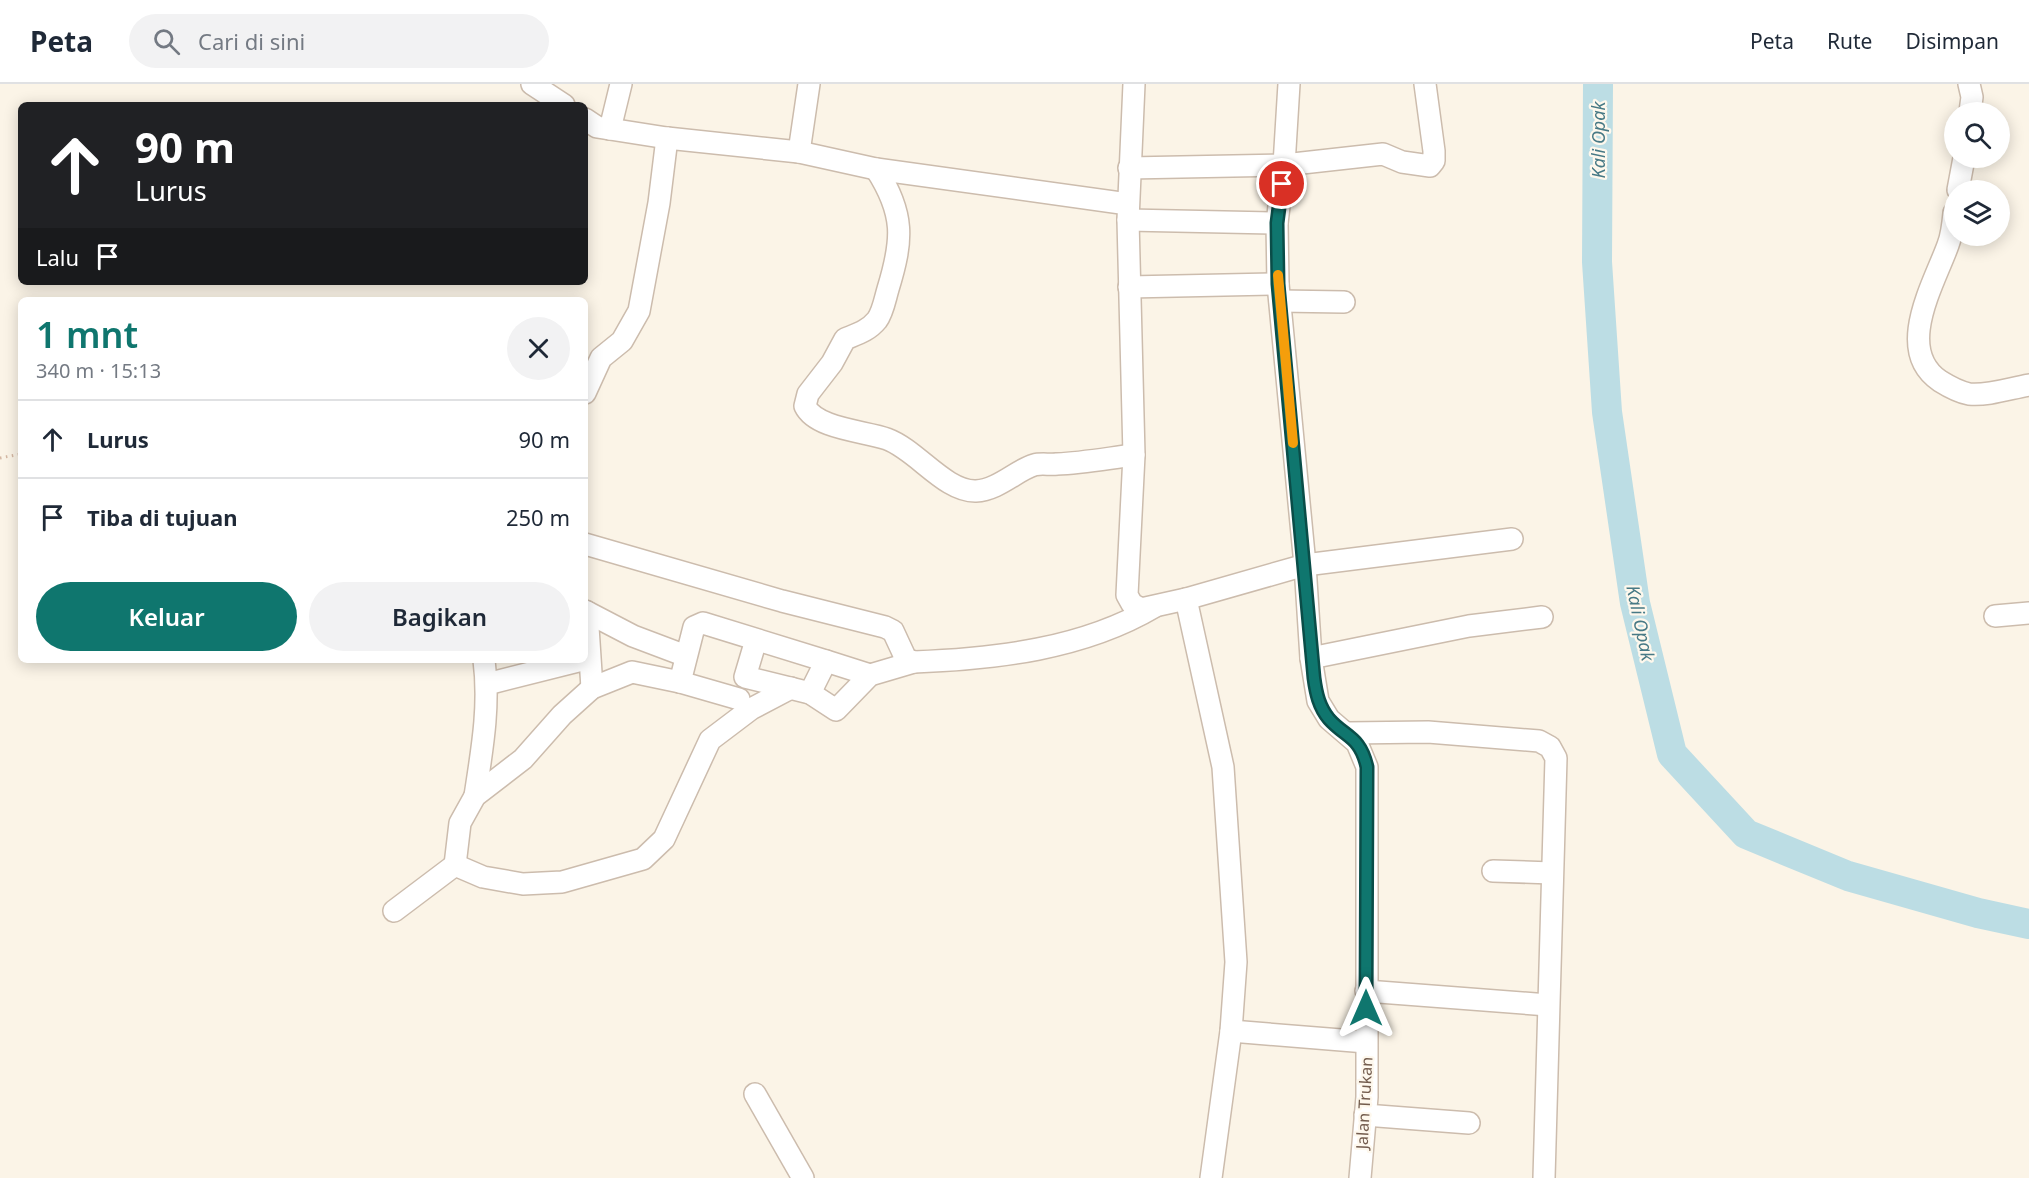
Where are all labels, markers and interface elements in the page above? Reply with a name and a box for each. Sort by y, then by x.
search box [129,14,549,68]
text: Peta [30,22,93,60]
icon: search [150,25,183,58]
text: Cari di sini [198,26,305,56]
text: Peta [1750,27,1794,55]
text: Rute [1827,27,1872,55]
text: Disimpan [1905,27,1999,55]
water label: Kali Opak [1586,100,1610,178]
map controls [1944,102,2010,246]
button: search [1944,102,2010,168]
text: 90 m [135,118,235,175]
icon: ahead [36,126,114,204]
pin [1256,158,1307,209]
icon: arrive [1265,167,1298,200]
text: Lurus [135,172,207,209]
button: layers [1944,180,2010,246]
icon: arrive [91,240,124,273]
text: Lalu [36,242,79,272]
text: 1 mnt [36,310,138,359]
button: close [507,317,570,380]
text: 340 m · 15:13 [36,357,161,384]
icon: ahead [36,423,69,456]
text: Lurus [87,424,149,454]
text: 90 m [519,424,570,454]
icon: arrive [36,501,69,534]
text: Tiba di tujuan [87,502,237,532]
text: 250 m [506,502,570,532]
button: Keluar [36,582,297,651]
button: Bagikan [309,582,570,651]
water label: Kali Opak [1621,583,1661,664]
position arrow [1334,976,1398,1040]
street label: Jalan Trukan [1350,1056,1377,1152]

